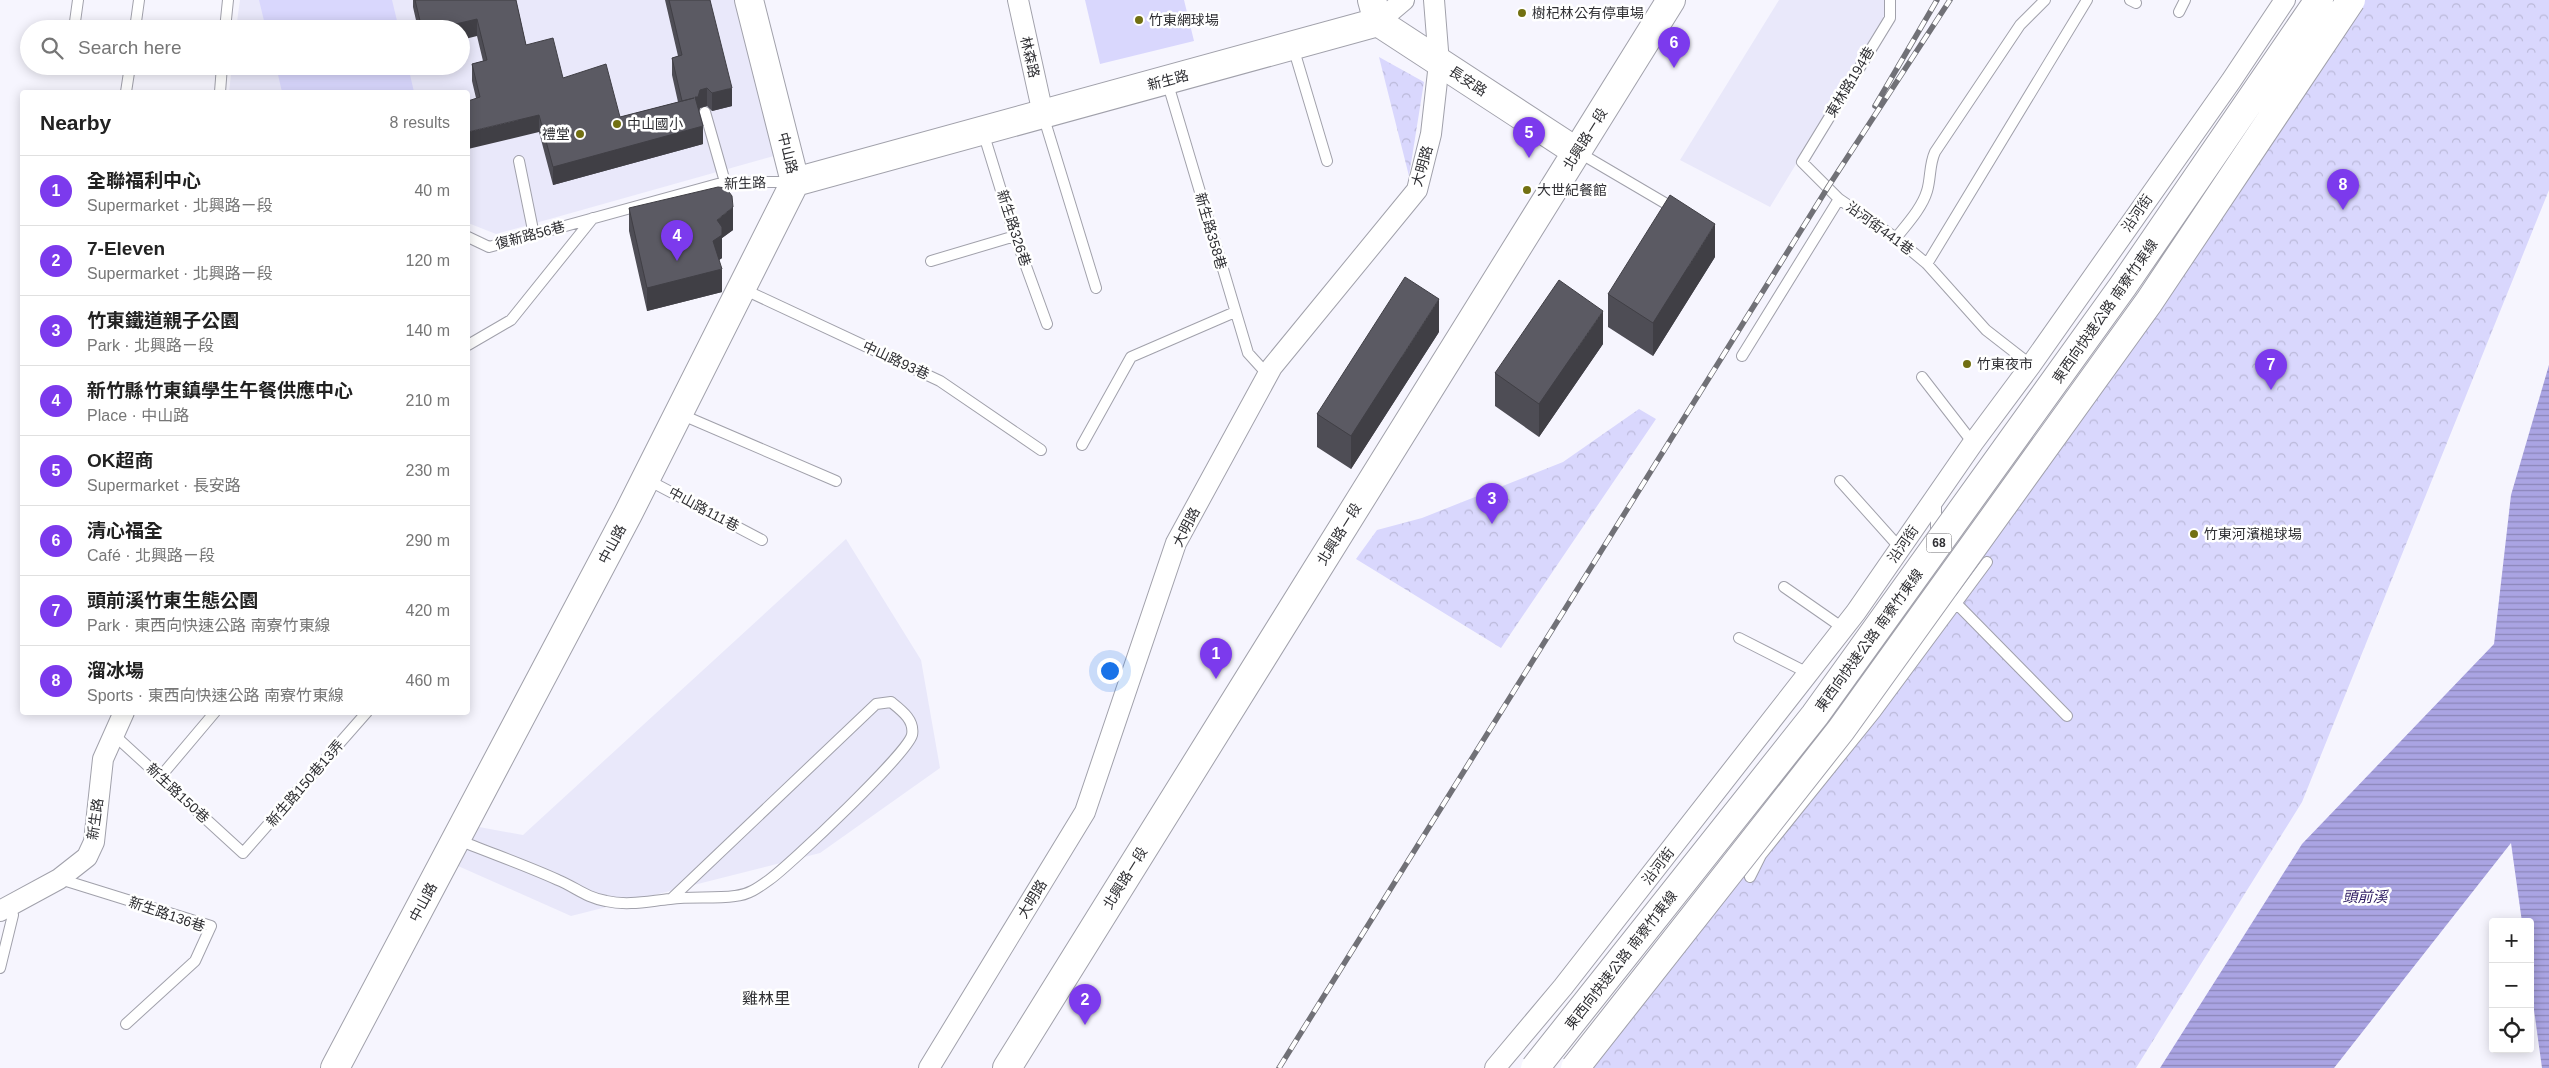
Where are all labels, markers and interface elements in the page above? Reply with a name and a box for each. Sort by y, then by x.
place label: 樹杞林公有停車場 [1532,5,1644,21]
marker: 樹杞林公有停車場 [1516,7,1528,19]
place label: 竹東網球場 [1149,12,1219,28]
marker: 竹東網球場 [1133,14,1145,26]
search box [20,20,470,75]
pin: 6 [1658,27,1690,68]
icon: search [38,34,66,62]
street label: 林森路 [1017,35,1043,79]
text: Search here [78,37,182,58]
street label: 東林路194巷 [1823,44,1877,120]
street label: 長安路 [1446,63,1490,99]
street label: 新生路 [1146,67,1190,93]
street label: 北興路ㄧ段 [1560,105,1610,173]
text: Nearby [40,111,111,134]
text: 8 results [390,114,450,131]
place label: 中山國小 [627,116,683,132]
pin: 5 [1513,117,1545,158]
marker: 中山國小 [611,118,623,130]
place label: 禮堂 [542,126,570,142]
marker: 禮堂 [574,128,586,140]
street label: 中山路 [775,131,801,175]
street label: 大明路 [1409,144,1435,188]
pin: 8 [2327,169,2359,210]
text: 全聯福利中心 [87,170,201,191]
street label: 新生路 [724,174,766,192]
text: 1 [52,182,60,199]
text: 40 m [414,182,450,199]
place label: 大世紀餐館 [1537,182,1607,198]
marker: 大世紀餐館 [1521,184,1533,196]
street label: 新生路326巷 [994,188,1034,268]
street label: 新生路358巷 [1192,191,1230,271]
street label: 沿河街 [2118,191,2156,235]
text: Supermarket · 北興路ㄧ段 [87,197,273,214]
street label: 沿河街441巷 [1843,198,1917,258]
street label: 復新路56巷 [493,218,567,252]
pin: 4 [661,220,693,261]
street label: 東西向快速公路 南寮竹東線 [2049,236,2161,386]
text: 7-Eleven [87,238,165,259]
text: 2 [52,252,60,269]
text: 120 m [406,252,450,269]
text: Supermarket · 北興路ㄧ段 [87,265,273,282]
text: 竹東鐵道親子公園 [87,310,239,331]
text: 3 [52,322,60,339]
text: 140 m [406,322,450,339]
text: Park · 北興路ㄧ段 [87,337,214,354]
street label: 中山路93巷 [860,338,932,382]
pin: 7 [2255,349,2287,390]
place label: 竹東夜市 [1977,356,2033,372]
marker: 竹東夜市 [1961,358,1973,370]
text: 新竹縣竹東鎮學生午餐供應中心 [87,380,353,401]
text: 4 [52,392,60,409]
text: 210 m [406,392,450,409]
text: Place · 中山路 [87,407,189,424]
text: OK超商 [87,450,154,471]
text: 5 [52,462,60,479]
text: 230 m [406,462,450,479]
text: Supermarket · 長安路 [87,477,241,494]
pin: 3 [1476,483,1508,524]
street label: 中山路111巷 [666,484,742,534]
street label: 北興路ㄧ段 [1314,500,1364,568]
street label: 大明路 [1169,505,1203,549]
text: 清心福全 [87,520,163,541]
street label: 中山路 [595,522,629,566]
street label: 沿河街 [1884,522,1922,566]
place label: 竹東河濱槌球場 [2204,526,2302,542]
marker: 竹東河濱槌球場 [2188,528,2200,540]
text: 6 [52,532,60,549]
text: 290 m [406,532,450,549]
road number: 68 [1926,534,1952,552]
text: Café · 北興路ㄧ段 [87,547,215,564]
street label: 東西向快速公路 南寮竹東線 [1812,566,1926,714]
text: 頭前溪竹東生態公園 [87,590,258,611]
text: 7 [52,602,60,619]
text: 420 m [406,602,450,619]
text: Park · 東西向快速公路 南寮竹東線 [87,617,331,634]
pin: 1 [1200,638,1232,679]
your location [1097,658,1123,684]
text: 溜冰場 [87,660,144,681]
text: 8 [52,672,60,689]
text: 460 m [406,672,450,689]
text: Sports · 東西向快速公路 南寮竹東線 [87,687,344,704]
street label: 新生路150巷13弄 [263,737,347,829]
street label: 新生路150巷 [144,760,212,826]
street label: 新生路 [84,797,106,841]
street label: 北興路ㄧ段 [1100,844,1150,912]
street label: 沿河街 [1639,845,1677,887]
street label: 大明路 [1014,877,1050,921]
street label: 中山路 [406,880,440,924]
street label: 東西向快速公路 南寮竹東線 [1562,887,1680,1033]
water label: 頭前溪 [2342,888,2389,905]
street label: 新生路136巷 [127,894,207,934]
map controls [2489,918,2534,1053]
button: + [2489,918,2534,963]
button: − [2489,963,2534,1008]
pin: 2 [1069,984,1101,1025]
district label: 雞林里 [742,990,790,1007]
button: locate [2489,1008,2534,1053]

